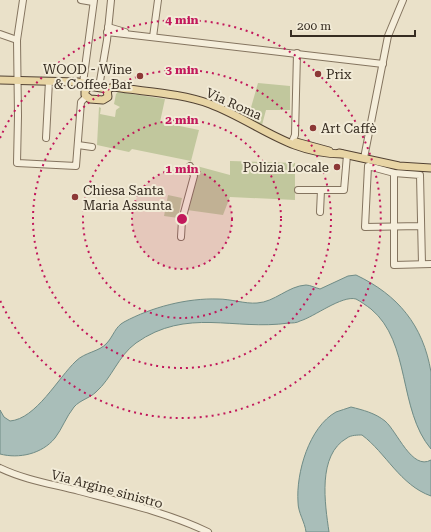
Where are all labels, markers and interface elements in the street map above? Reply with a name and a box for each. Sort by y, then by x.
scale bar [291,12,415,38]
text: 4 min [165,13,199,27]
text: 200 m [297,19,331,33]
place label: WOOD - Wine & Coffee Bar [43,62,133,92]
text: 3 min [165,63,199,77]
place label: Prix [326,67,352,82]
marker: Prix [313,69,323,79]
marker: WOOD - Wine & Coffee Bar [135,71,145,81]
street label: Via Roma [204,85,264,123]
text: 2 min [165,113,199,127]
place label: Art Caffè [321,121,377,136]
marker: Art Caffè [308,123,318,133]
place label: Polizia Locale [243,160,329,175]
text: 1 min [165,162,199,176]
marker: Polizia Locale [332,162,342,172]
place label: Chiesa Santa Maria Assunta [83,183,172,213]
marker: Chiesa Santa Maria Assunta [70,192,80,202]
centre of rings [175,212,189,226]
street label: Via Argine sinistro [49,467,165,511]

